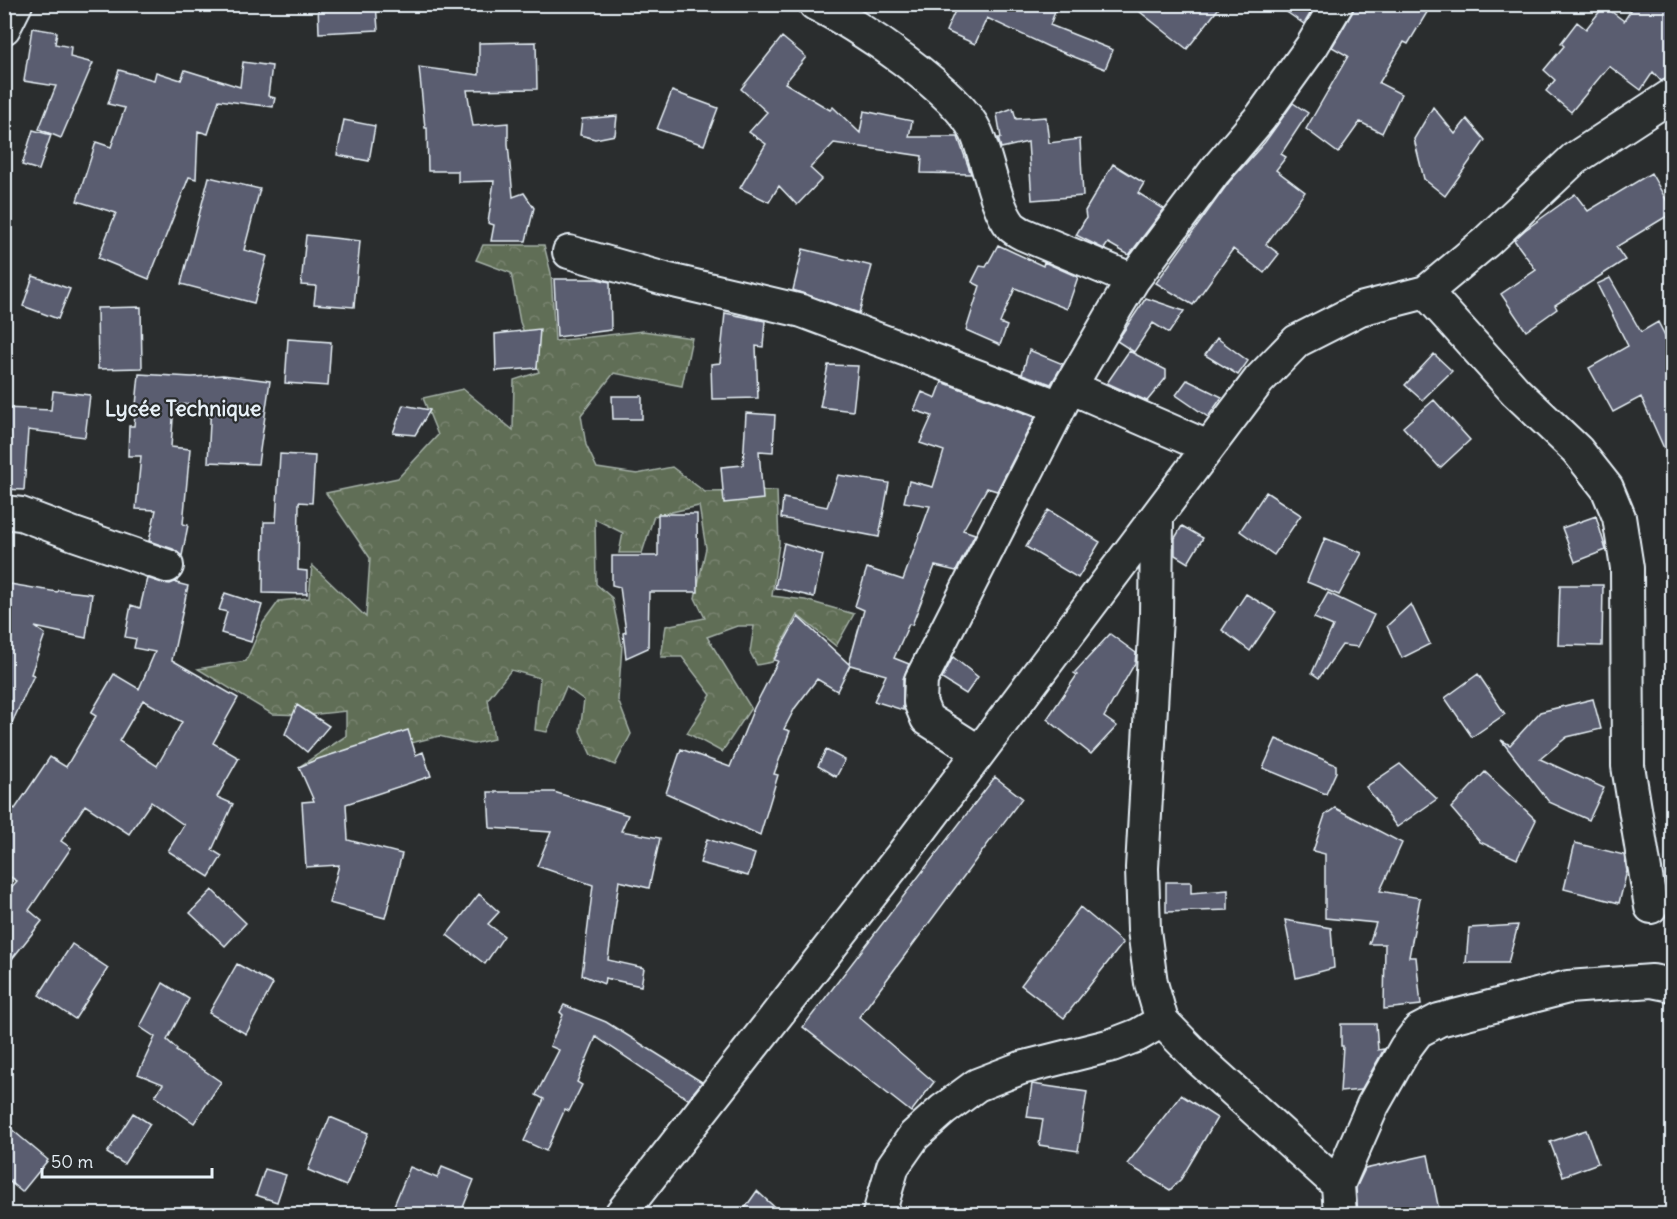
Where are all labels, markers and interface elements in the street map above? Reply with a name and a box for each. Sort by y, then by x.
district label: Lycée Technique [105,395,261,422]
scale bar [42,1141,212,1179]
text: 50 m [51,1150,93,1173]

